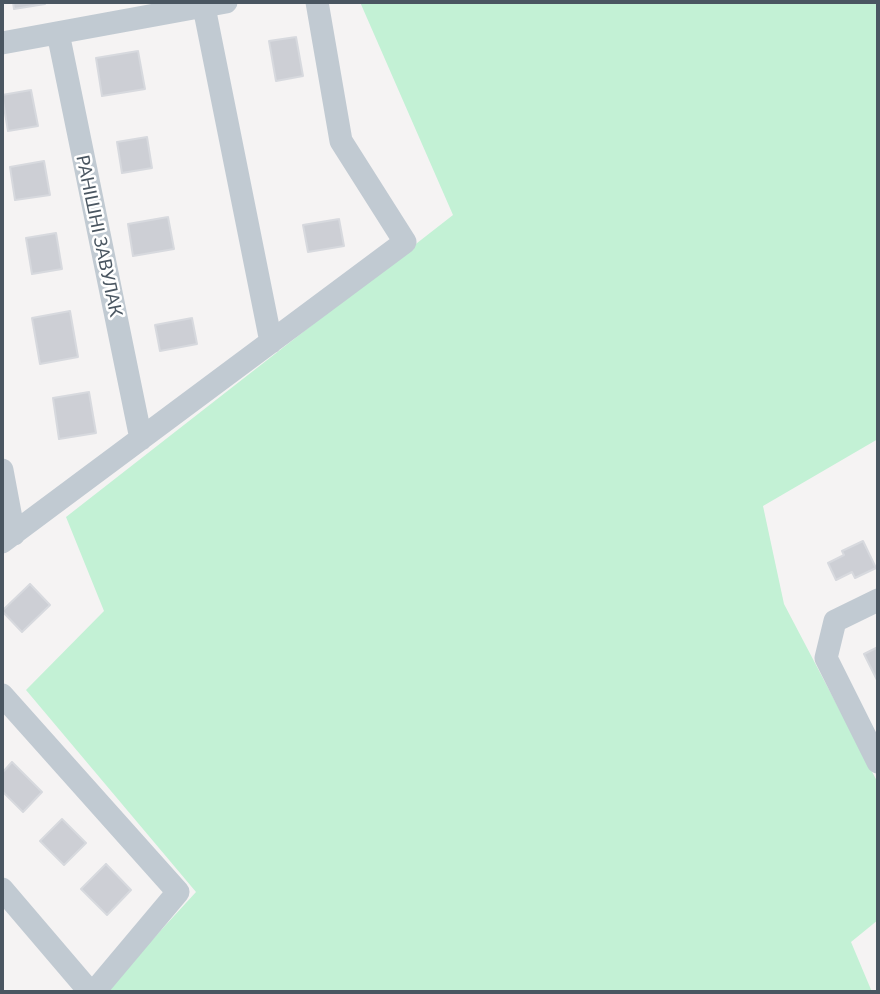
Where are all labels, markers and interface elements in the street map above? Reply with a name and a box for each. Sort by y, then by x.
street label: РАНІШНІ ЗАВУЛАК [71,153,127,319]

